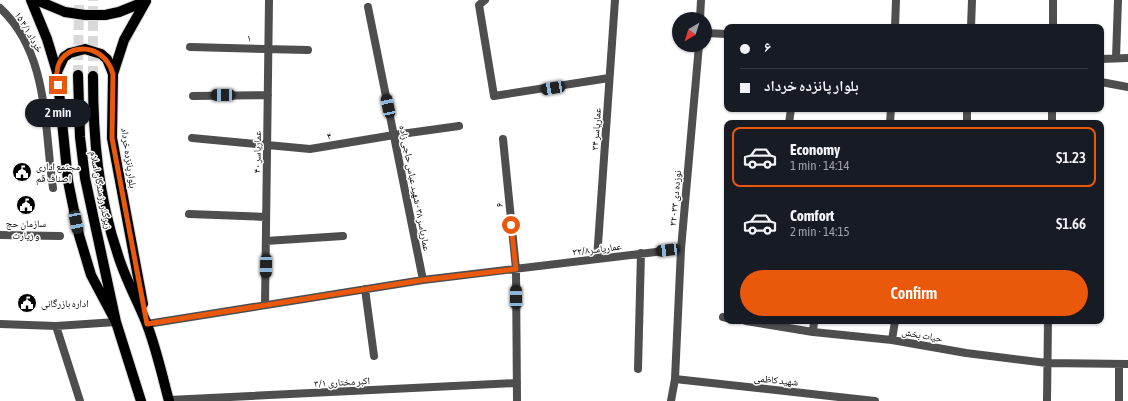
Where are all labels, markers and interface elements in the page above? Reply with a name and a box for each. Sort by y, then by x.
street label: ۱۵ خرداد ۴/۱ [13,10,46,55]
north arrow [672,12,712,52]
map controls [672,12,712,52]
street label: ۱ [247,32,251,44]
text: ۶ [764,38,771,55]
route end [49,76,67,94]
text: بلوار پانزده خرداد [764,77,859,94]
car [540,80,566,96]
car [211,89,235,101]
car [380,93,396,119]
callout: 2 min [25,99,91,127]
text: 2 min [45,105,71,120]
street label: عماریاسر ۳۴ [589,107,603,151]
street label: عماریاسر ۳۸ - شهید عباس حاجی زاده [396,124,433,252]
street label: بلوار پانزده خرداد [118,127,139,189]
street label: ۴ [326,130,333,142]
street label: عماریاسر ۴۰ [251,131,263,173]
icon: car [742,139,778,175]
text: Economy [790,141,840,158]
text: $1.23 [1056,149,1086,166]
street label: زیرگذر رزمندگان اسلام [86,150,114,230]
text: 1 min · 14:14 [790,158,850,173]
public building icon: مجتمع اداری اصناف قم [11,161,33,183]
place label: مجتمع اداری اصناف قم [36,161,80,186]
street label: ۳۲ - نوزده دی ۳۳ [667,169,684,226]
public building icon: سازمان حج و زیارت [15,194,37,216]
street label: ۶ [493,202,505,208]
icon: car [742,205,778,241]
text: Comfort [790,207,834,224]
car [68,209,84,235]
text: $1.66 [1056,215,1086,232]
route start [502,216,520,234]
place label: سازمان حج و زیارت [6,218,47,241]
text: 2 min · 14:15 [790,224,850,239]
street label: عماریاسر۳۲/۸ [572,241,622,258]
car [655,243,681,257]
car [260,254,272,278]
button: Confirm [740,270,1088,316]
car [510,285,522,309]
public building icon: اداره بازرگانی [16,292,38,314]
place label: اداره بازرگانی [41,298,89,310]
street label: حیات بخش [901,326,944,345]
street label: شهید کاظمی [753,372,799,389]
street label: ۳/۱ اکبر مختاری [314,375,370,390]

